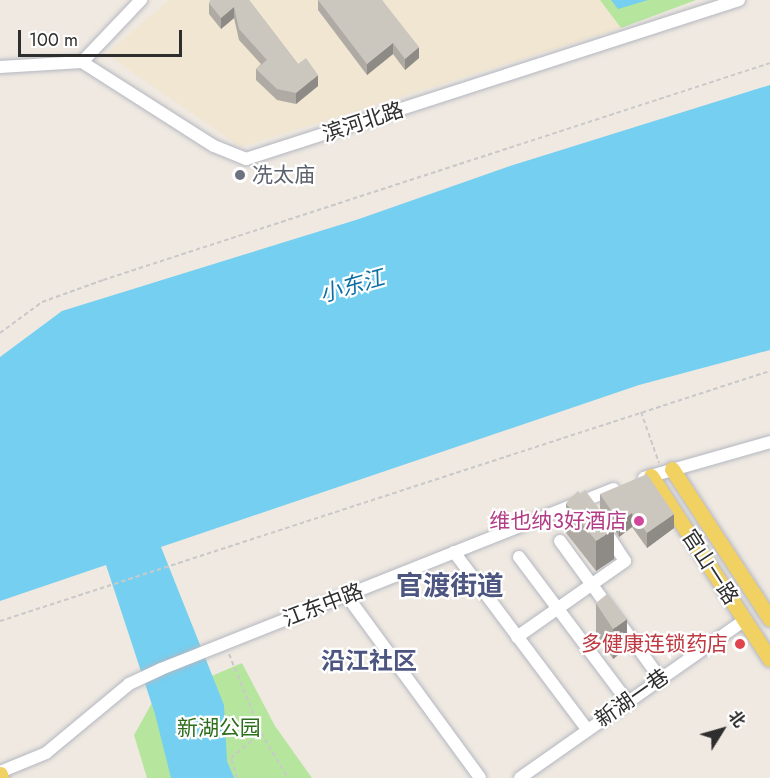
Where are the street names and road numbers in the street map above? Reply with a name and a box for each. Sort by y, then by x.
street label: 滨河北路 [319,97,407,147]
street label: 官山一路 [677,525,743,609]
street label: 江东中路 [279,578,367,632]
street label: 新湖一巷 [590,664,674,732]

